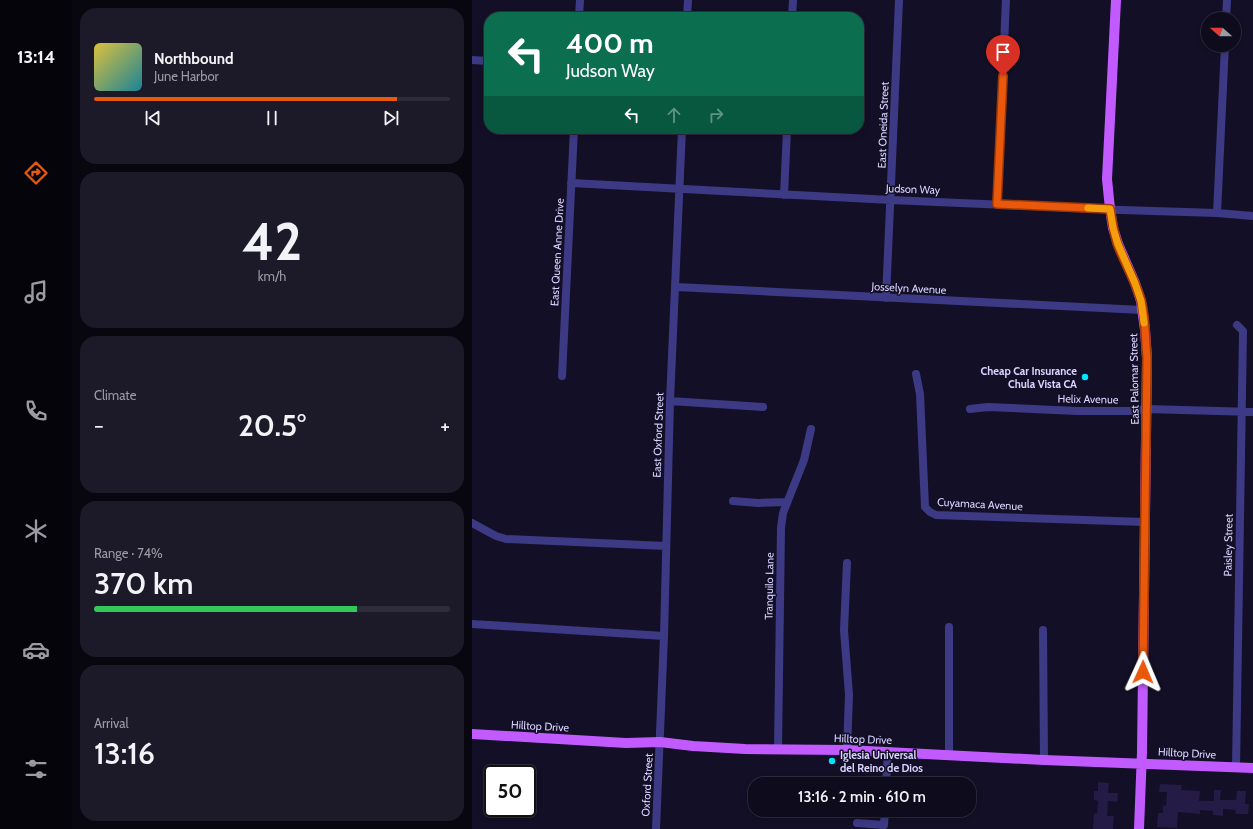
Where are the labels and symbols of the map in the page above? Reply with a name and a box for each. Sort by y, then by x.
north arrow [1201,12,1241,52]
pin [986,35,1020,76]
street label: East Oneida Street [874,81,892,169]
street label: Judson Way [885,181,941,197]
street label: East Queen Anne Drive [547,197,567,306]
street label: Josselyn Avenue [870,279,947,297]
street label: East Palomar Street [1126,333,1142,425]
place label: Cheap Car Insurance Chula Vista CA [981,364,1077,391]
marker: Cheap Car Insurance Chula Vista CA [1080,372,1090,382]
street label: Helix Avenue [1058,391,1119,407]
street label: East Oxford Street [650,392,666,478]
street label: Cuyamaca Avenue [937,495,1024,513]
street label: Paisley Street [1220,513,1236,576]
street label: Tranquilo Lane [761,552,777,620]
position arrow [1122,651,1164,693]
street label: Hilltop Drive [511,717,570,735]
street label: Hilltop Drive [834,731,893,747]
street label: Hilltop Drive [1158,744,1217,762]
place label: Iglesia Universal del Reino de Dios [840,748,923,775]
street label: Oxford Street [638,753,656,817]
marker: Iglesia Universal del Reino de Dios [827,756,837,766]
speed limit sign: 50 [484,765,536,817]

